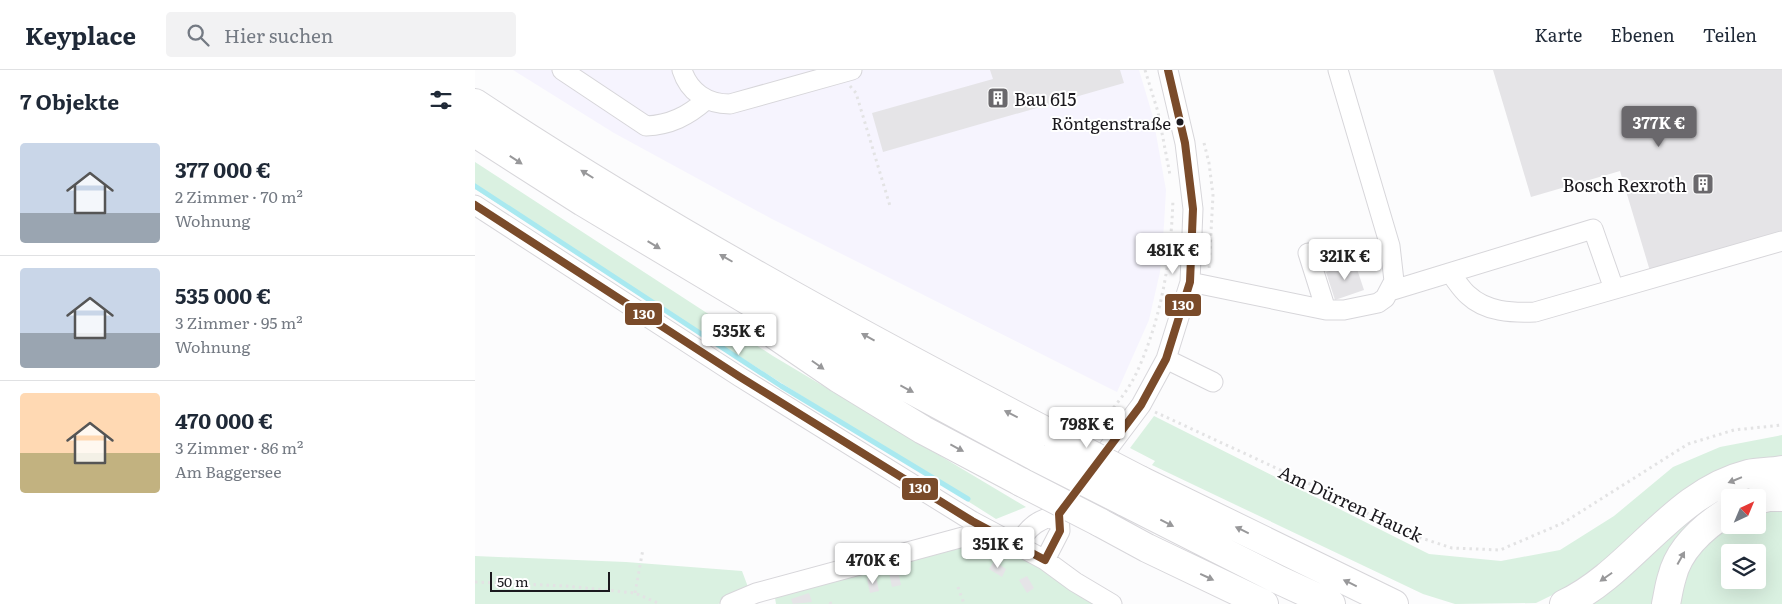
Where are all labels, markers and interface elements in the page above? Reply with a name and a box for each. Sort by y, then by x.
search box [166,12,516,57]
text: Keyplace [25,17,136,52]
icon: search [184,21,212,49]
text: Hier suchen [224,21,333,49]
text: Karte [1535,21,1582,48]
text: Ebenen [1610,21,1675,48]
text: Teilen [1703,21,1757,48]
text: 7 Objekte [20,85,119,116]
place label: Bau 615 [1014,85,1076,112]
icon: filters [427,86,455,114]
building icon: Bau 615 [986,86,1010,110]
pin: 377K € [1618,106,1700,148]
place label: Röntgenstraße [1051,110,1171,135]
text: 377K € [1633,110,1685,134]
marker: Röntgenstraße [1175,117,1185,127]
text: 377 000 € [175,153,271,184]
one-way arrow [509,155,523,164]
icon: home [60,163,120,223]
one-way arrow [580,170,593,179]
place label: Bosch Rexroth [1562,171,1687,198]
building icon: Bosch Rexroth [1691,172,1715,196]
text: 2 Zimmer · 70 m² [175,184,303,208]
text: Wohnung [175,208,250,232]
pin: 481K € [1132,232,1214,275]
text: 481K € [1147,237,1199,261]
pin: 321K € [1304,238,1386,281]
one-way arrow [648,241,661,250]
text: 321K € [1320,243,1370,267]
one-way arrow [720,253,733,262]
text: 535 000 € [175,279,271,310]
icon: home [60,288,120,348]
line badge: 130 [1164,293,1202,317]
text: 130 [1172,294,1194,314]
line badge: 130 [624,302,663,326]
text: 130 [633,303,655,323]
text: 3 Zimmer · 95 m² [175,310,303,334]
pin: 535K € [698,314,780,356]
text: 535K € [713,318,765,342]
one-way arrow [861,333,875,342]
text: Wohnung [175,334,250,358]
one-way arrow [811,360,825,370]
one-way arrow [899,385,914,393]
text: 470 000 € [175,404,273,435]
pin: 798K € [1046,406,1128,449]
one-way arrow [1004,410,1019,418]
text: 798K € [1060,411,1114,435]
icon: home [60,413,120,473]
text: 3 Zimmer · 86 m² [175,435,303,459]
one-way arrow [950,444,965,452]
street label: Am Dürren Hauck [1274,458,1428,549]
text: Am Baggersee [175,459,281,483]
one-way arrow [1727,476,1742,484]
line badge: 130 [901,477,939,501]
text: 130 [909,477,931,497]
north arrow [1721,489,1766,534]
map controls [1721,489,1766,589]
one-way arrow [1160,519,1174,527]
pin: 351K € [957,526,1039,569]
one-way arrow [1235,526,1249,534]
text: 351K € [972,531,1024,555]
pin: 470K € [832,542,914,585]
button: layers [1721,544,1766,589]
text: 470K € [846,547,900,571]
one-way arrow [1677,551,1685,566]
scale bar [490,569,610,592]
text: 50 m [497,571,529,591]
one-way arrow [1599,572,1612,582]
one-way arrow [1200,573,1214,581]
one-way arrow [1343,579,1357,587]

